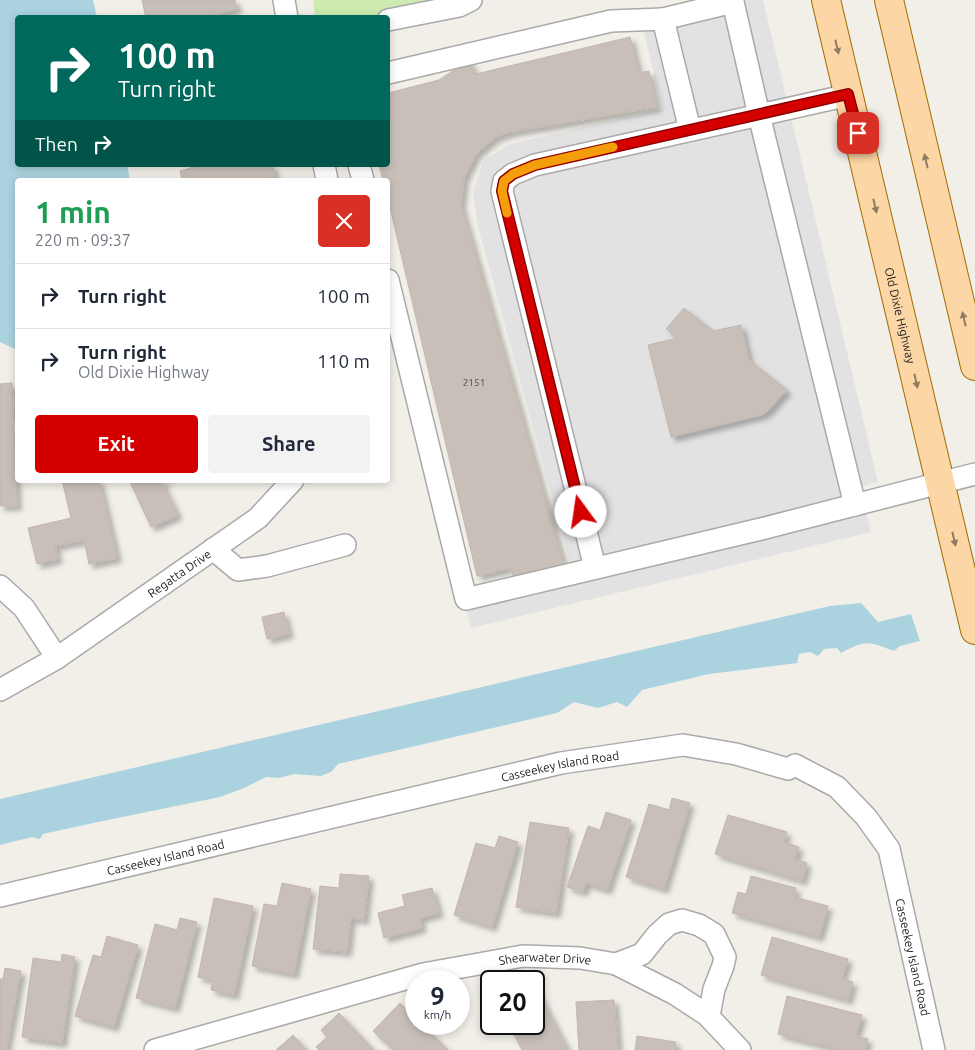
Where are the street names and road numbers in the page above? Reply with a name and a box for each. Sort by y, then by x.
street label: Old Dixie Highway [883,266,918,365]
street label: Regatta Drive [145,547,213,600]
street label: Casseekey Island Road [499,748,620,784]
street label: Casseekey Island Road [105,837,225,877]
street label: Casseekey Island Road [894,897,933,1017]
street label: Shearwater Drive [497,949,592,967]

